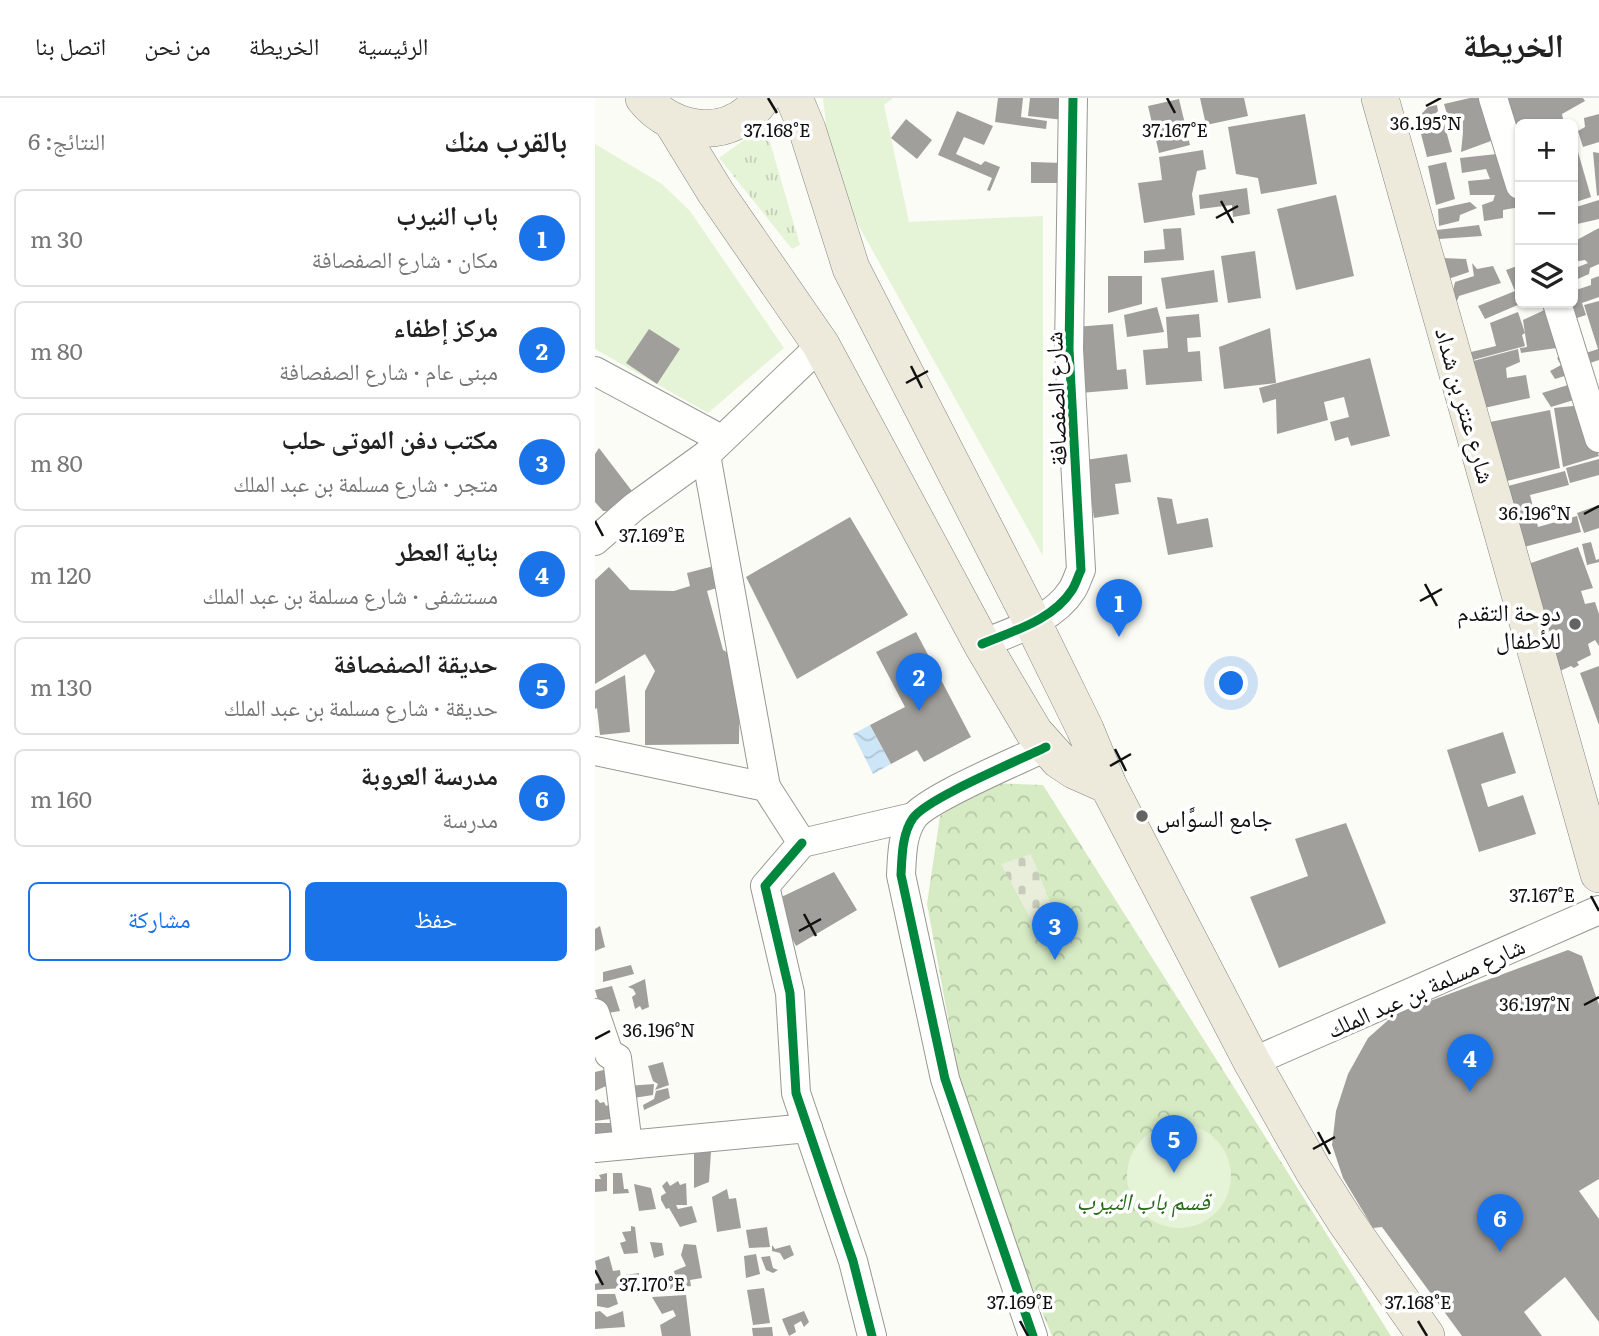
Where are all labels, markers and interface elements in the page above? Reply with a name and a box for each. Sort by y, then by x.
text: الخريطة [1463,18,1564,67]
text: اتصل بنا [35,27,106,62]
text: من نحن [144,27,211,62]
text: الخريطة [249,27,319,62]
text: الرئيسية [357,27,429,62]
text: 36.195°N [1390,109,1462,136]
text: 37.168°E [744,116,810,143]
text: 37.167°E [1142,116,1208,143]
text: بالقرب منك [444,117,567,161]
map controls [1515,119,1578,308]
button: + [1515,119,1578,182]
text: النتائج: 6 [28,123,105,157]
button: − [1515,182,1578,245]
text: باب النيرب [396,194,498,233]
text: 30 m [30,221,83,255]
text: 1 [537,221,547,255]
text: مكان · شارع الصفصافة [312,241,498,275]
button: layers [1515,245,1578,308]
text: مركز إطفاء [393,306,498,345]
street label: شارع عنتر بن شداد [1428,323,1506,487]
street label: شارع الصفصافة [1034,331,1074,467]
text: 80 m [30,333,83,367]
text: 2 [536,333,548,367]
text: مبنى عام · شارع الصفصافة [279,353,498,387]
text: مكتب دفن الموتى حلب [282,418,498,457]
text: 80 m [30,445,83,479]
text: 3 [536,445,548,479]
text: متجر · شارع مسلمة بن عبد الملك [233,465,498,499]
text: 36.196°N [1499,499,1571,526]
text: 37.169°E [619,521,685,548]
text: بناية العطر [396,530,498,569]
text: 120 m [30,557,91,591]
text: 4 [535,557,549,591]
text: مستشفى · شارع مسلمة بن عبد الملك [202,577,498,611]
pin: 1 [1096,579,1142,637]
place label: دوحة التقدم للأطفال [1457,593,1561,656]
marker: دوحة التقدم للأطفال [1567,616,1583,632]
text: حديقة الصفصافة [333,642,498,681]
pin: 2 [896,653,942,711]
your location [1214,666,1248,700]
text: 130 m [30,669,92,703]
text: 5 [536,669,548,703]
text: حديقة · شارع مسلمة بن عبد الملك [224,689,498,723]
text: مدرسة العروبة [361,754,498,793]
text: 160 m [30,781,92,815]
text: 6 [535,781,549,815]
place label: جامع السوَّاس [1156,799,1273,834]
text: مدرسة [442,801,498,835]
marker: جامع السوَّاس [1134,808,1150,824]
text: 37.167°E [1509,881,1575,908]
button: مشاركة [28,882,291,961]
button: حفظ [305,882,567,961]
pin: 3 [1032,902,1078,960]
street label: شارع مسلمة بن عبد الملك [1320,927,1530,1045]
text: 36.197°N [1499,990,1571,1017]
text: 36.196°N [623,1016,695,1043]
pin: 4 [1447,1034,1493,1092]
pin: 5 [1151,1115,1197,1173]
park label: قسم باب النيرب [1076,1182,1213,1218]
pin: 6 [1477,1194,1523,1252]
text: 37.170°E [619,1270,685,1297]
text: 37.169°E [987,1288,1053,1315]
text: 37.168°E [1385,1288,1451,1315]

